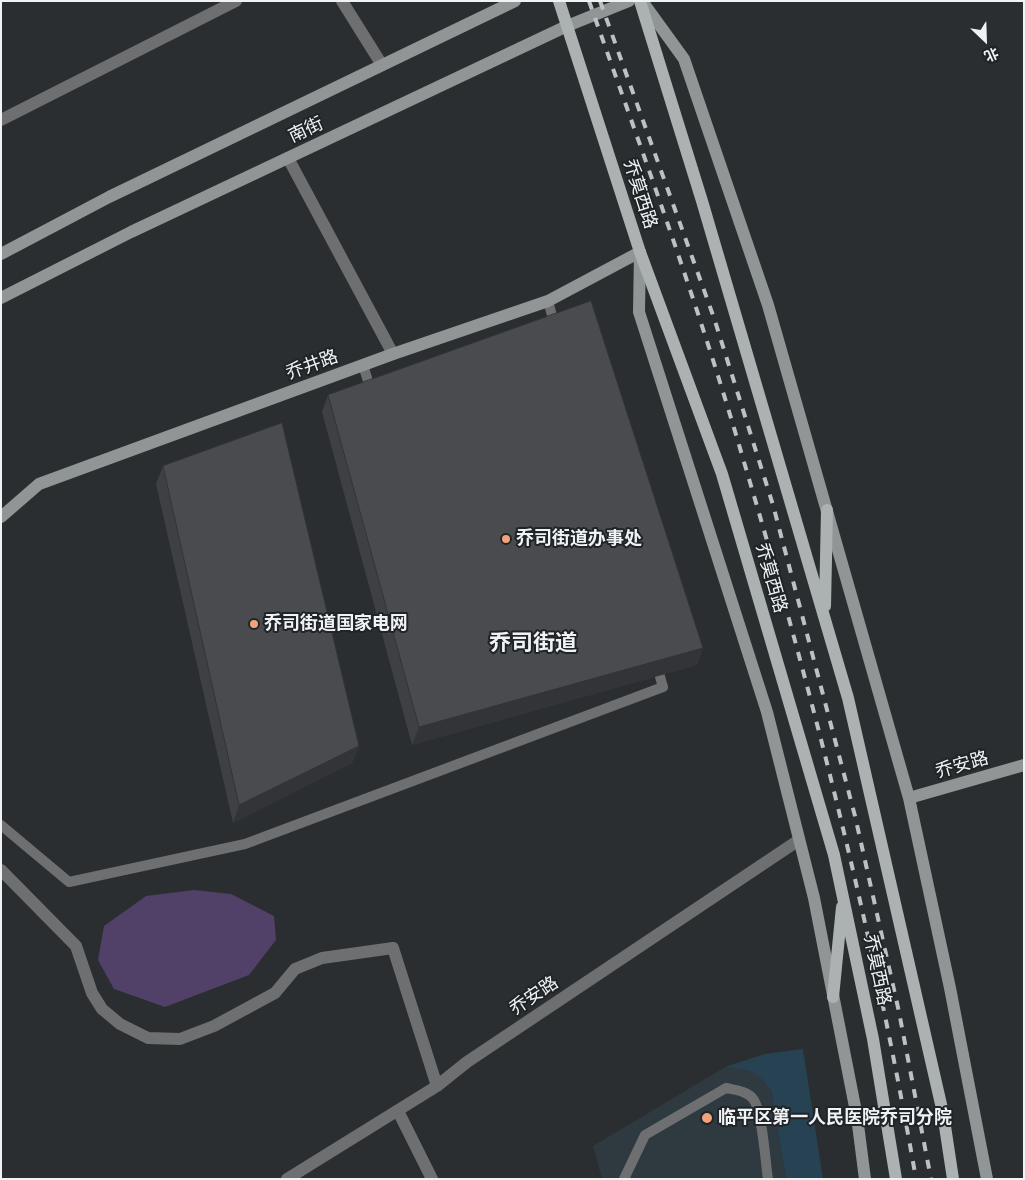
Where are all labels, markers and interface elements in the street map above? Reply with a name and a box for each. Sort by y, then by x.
north arrow [960,15,1010,65]
text: 北 [982,44,1000,63]
street label: 南街 [285,113,327,147]
street label: 乔莫西路 [619,156,661,232]
street label: 乔井路 [283,346,341,384]
place label: 乔司街道办事处 [516,528,642,550]
marker: 乔司街道办事处 [500,533,512,545]
street label: 乔莫西路 [751,540,791,616]
place label: 乔司街道国家电网 [264,613,408,635]
marker: 乔司街道国家电网 [248,618,260,630]
district label: 乔司街道 [489,630,577,656]
street label: 乔安路 [933,747,991,783]
street label: 乔莫西路 [859,933,895,1007]
street label: 乔安路 [506,972,562,1020]
place label: 临平区第一人民医院乔司分院 [718,1107,952,1129]
marker: 临平区第一人民医院乔司分院 [700,1111,714,1125]

